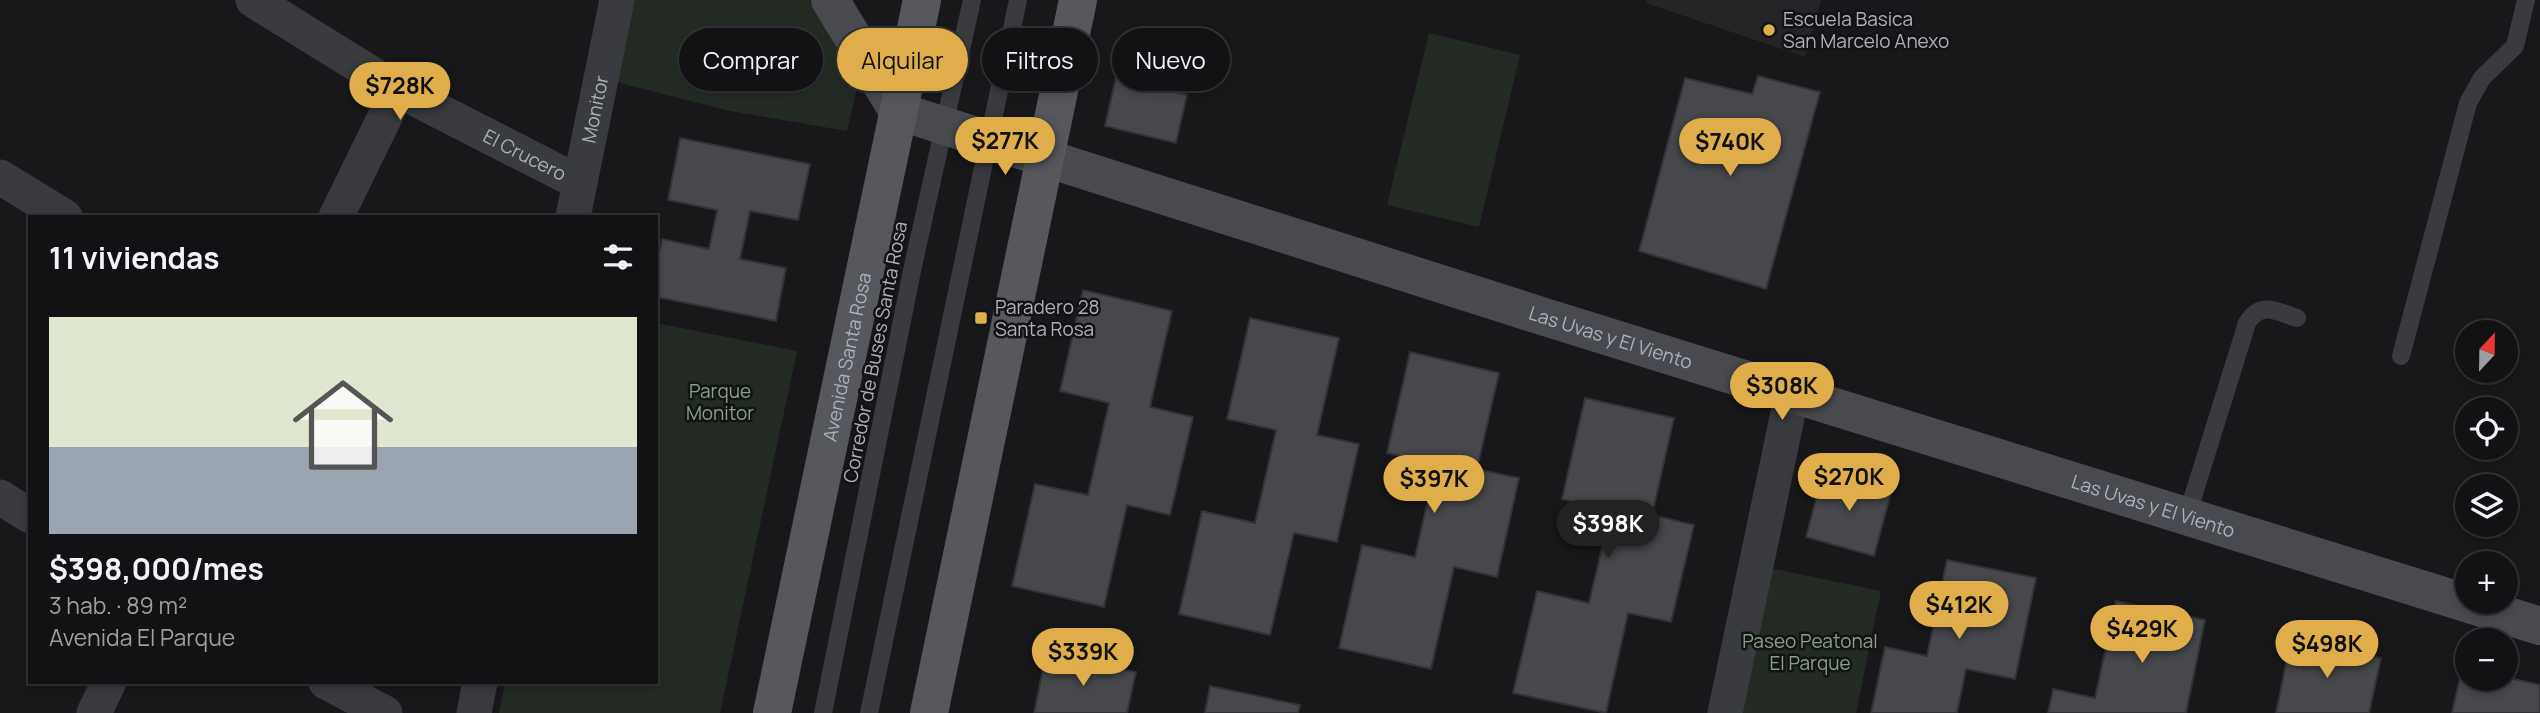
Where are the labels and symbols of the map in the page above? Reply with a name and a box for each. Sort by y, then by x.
place label: Escuela Basica San Marcelo Anexo [1783,6,1949,54]
marker: Escuela Basica San Marcelo Anexo [1761,22,1777,38]
pin: $728K [351,62,449,122]
street label: Monitor [575,73,614,145]
pin: $277K [956,118,1054,177]
pin: $740K [1681,118,1779,178]
street label: El Crucero [479,123,571,187]
street label: Corredor de Buses Santa Rosa [837,219,913,485]
street label: Avenida Santa Rosa [817,270,877,444]
place label: Paradero 28 Santa Rosa [995,294,1100,342]
street label: Las Uvas y El Viento [1526,300,1696,375]
marker: Paradero 28 Santa Rosa [973,310,989,326]
north arrow [2455,320,2518,383]
pin: $308K [1733,362,1831,422]
park label: Parque Monitor [686,378,754,426]
pin: $270K [1800,454,1898,513]
pin: $397K [1385,456,1483,515]
street label: Las Uvas y El Viento [2068,468,2238,544]
pin: $398K [1559,500,1657,560]
pin: $412K [1910,582,2008,641]
pin: $429K [2093,606,2191,665]
pin: $498K [2278,620,2376,680]
pin: $339K [1034,628,1132,688]
park label: Paseo Peatonal El Parque [1742,628,1878,676]

